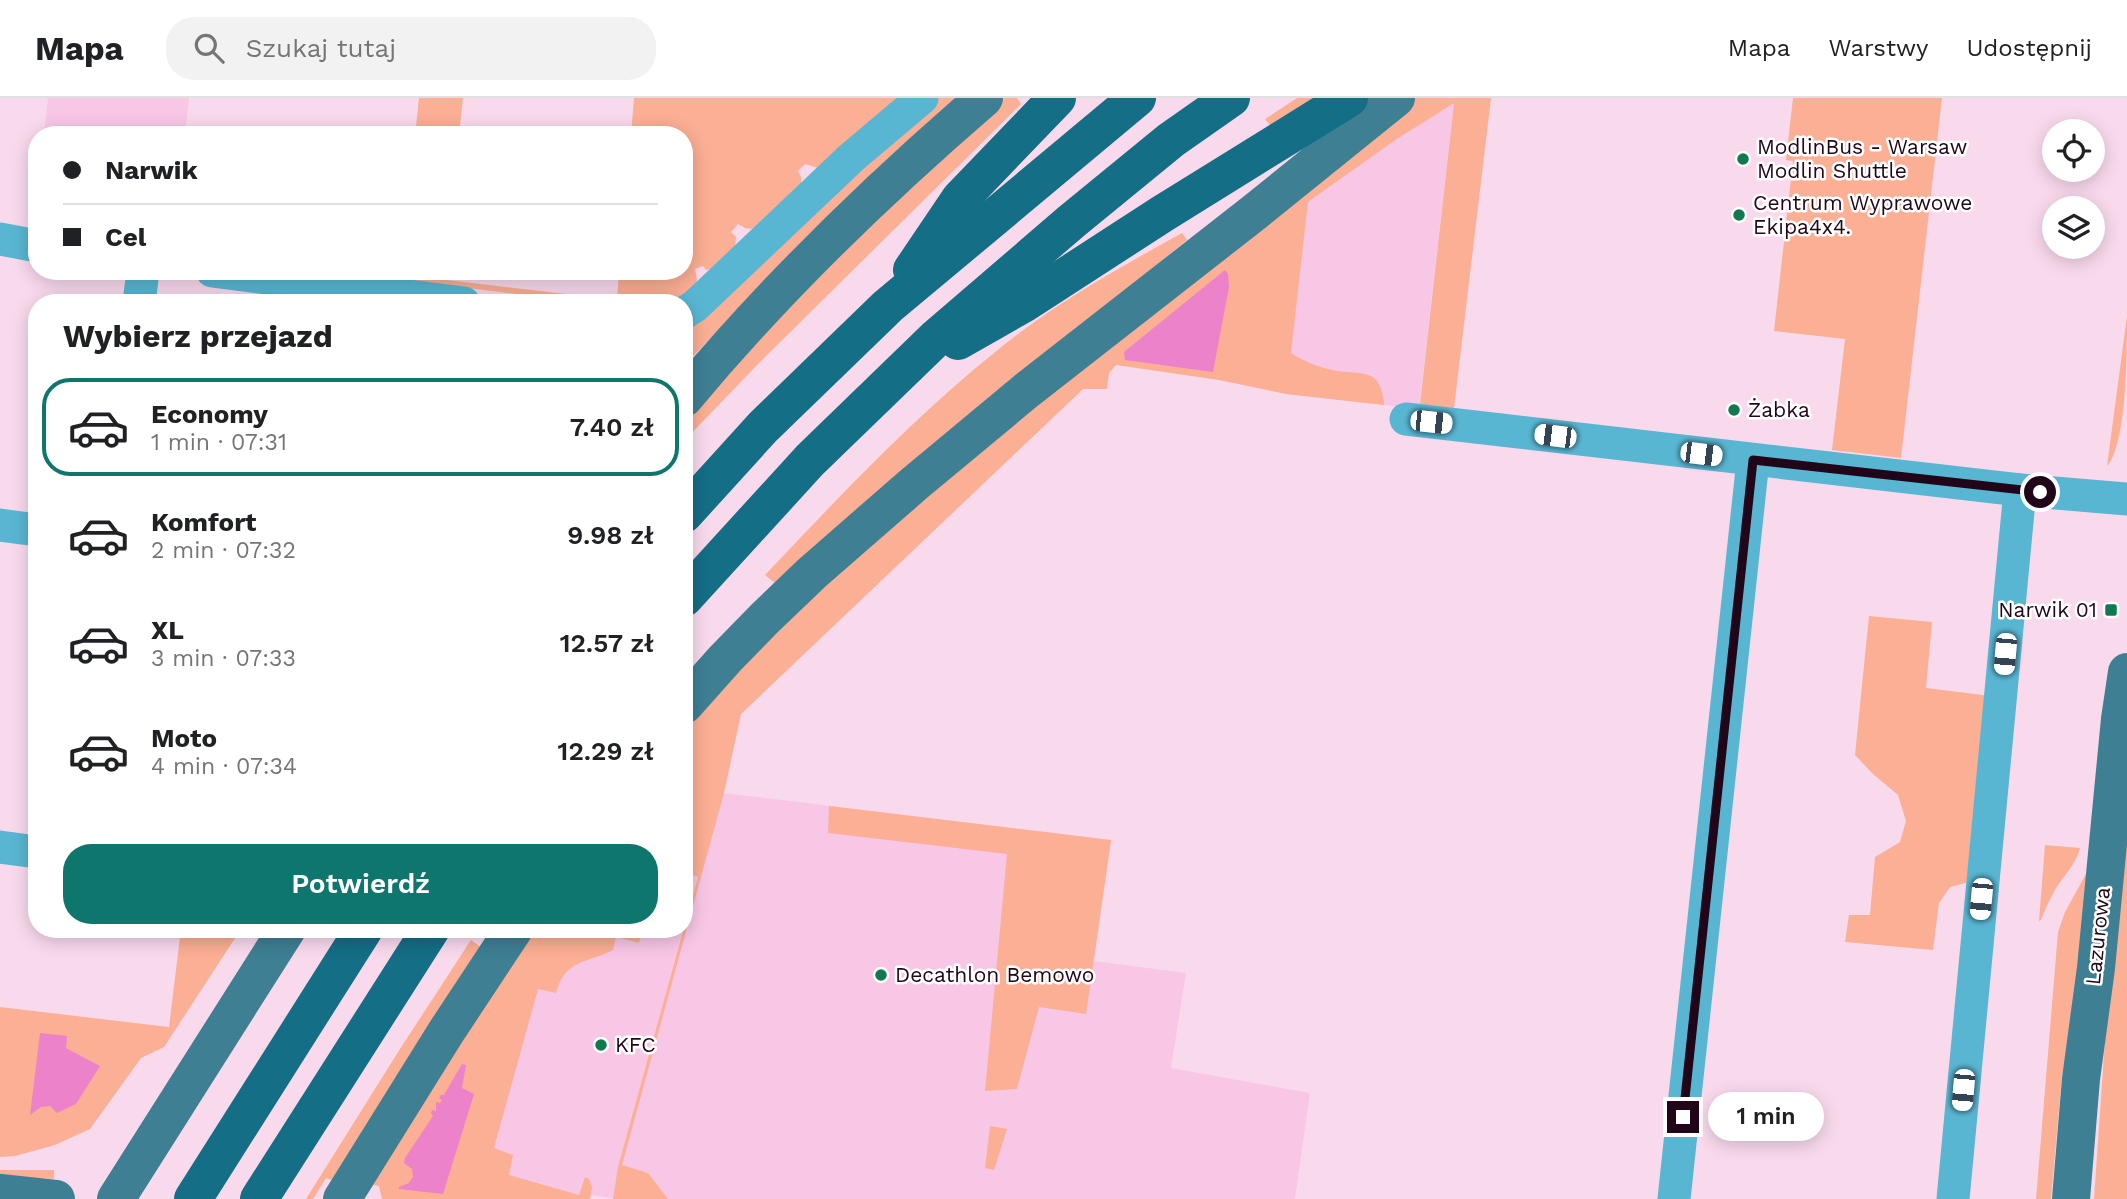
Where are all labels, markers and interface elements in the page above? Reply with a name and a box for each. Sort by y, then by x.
search box [166,17,656,80]
text: Mapa [35,29,124,68]
icon: search [190,29,228,67]
text: Szukaj tutaj [246,33,396,63]
text: Mapa [1728,34,1790,62]
text: Warstwy [1828,34,1929,62]
text: Udostępnij [1967,34,2092,62]
map controls [2042,119,2105,259]
button: locate [2042,119,2105,182]
place label: ModlinBus - Warsaw Modlin Shuttle [1757,134,1967,183]
marker: ModlinBus - Warsaw Modlin Shuttle [1735,151,1751,167]
text: Narwik [105,155,198,185]
place label: Centrum Wyprawowe Ekipa4x4. [1753,190,1972,239]
button: layers [2042,196,2105,259]
marker: Centrum Wyprawowe Ekipa4x4. [1731,207,1747,223]
text: Cel [105,222,146,252]
text: Wybierz przejazd [63,317,333,355]
icon: car [67,396,130,459]
place label: Żabka [1748,397,1810,422]
text: Economy [151,399,268,429]
marker: Żabka [1726,402,1742,418]
car [1410,409,1453,435]
text: 7.40 zł [570,412,654,442]
car [1533,423,1578,449]
text: 1 min · 07:31 [151,429,287,456]
car [1679,441,1724,467]
route start [2024,476,2056,508]
icon: car [67,504,130,567]
text: Komfort [151,507,256,537]
text: 9.98 zł [567,520,654,550]
text: 2 min · 07:32 [151,537,296,564]
place label: Narwik 01 [1998,597,2097,622]
marker: Narwik 01 [2103,602,2119,618]
icon: car [67,612,130,675]
text: XL [151,615,184,645]
text: 12.57 zł [560,628,654,658]
car [1993,632,2018,676]
text: 3 min · 07:33 [151,645,296,672]
icon: car [67,720,130,783]
text: Moto [151,723,217,753]
text: 12.29 zł [558,736,654,766]
text: 4 min · 07:34 [151,753,297,780]
button: Potwierdź [63,844,658,924]
car [1969,877,1994,921]
street label: Lazurowa [2080,886,2115,986]
place label: Decathlon Bemowo [895,962,1094,987]
marker: Decathlon Bemowo [873,967,889,983]
place label: KFC [615,1032,656,1057]
marker: KFC [593,1037,609,1053]
car [1951,1068,1976,1112]
callout: 1 min [1708,1093,1823,1142]
route end [1667,1101,1699,1133]
text: 1 min [1736,1103,1796,1130]

